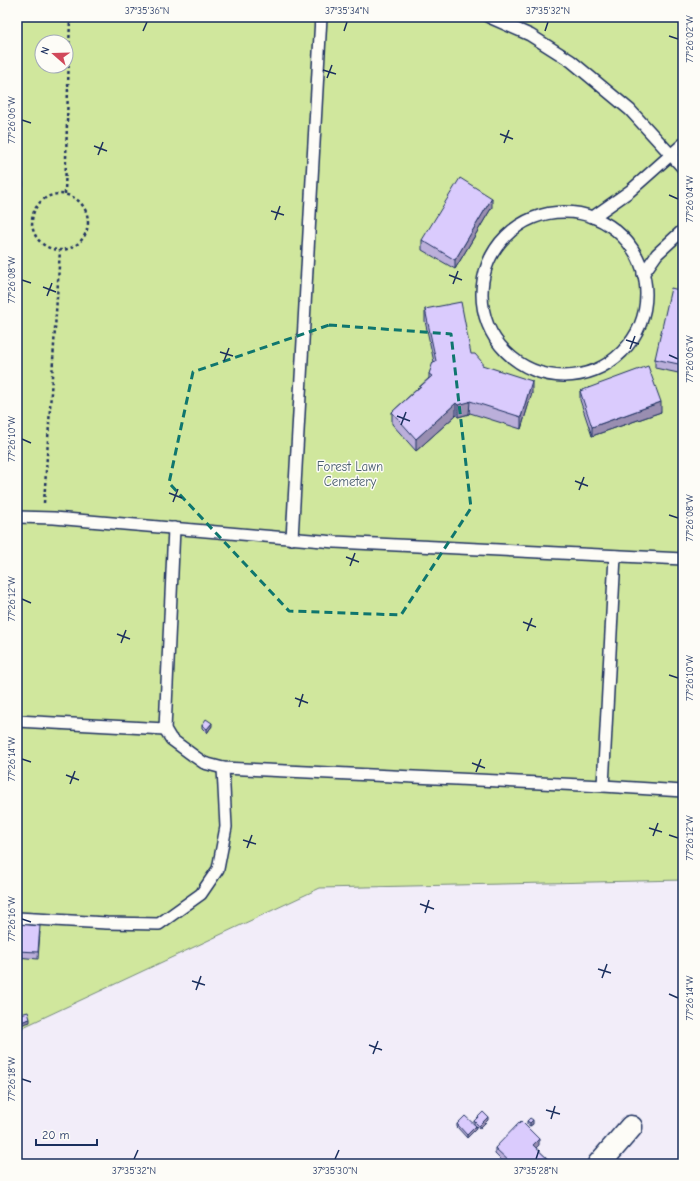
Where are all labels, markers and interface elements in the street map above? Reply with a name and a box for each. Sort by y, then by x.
text: 37°35'36"N [125,5,169,17]
text: 37°35'34"N [325,5,369,17]
text: 37°35'32"N [526,5,570,17]
text: 77°26'02"W [684,15,696,63]
north arrow [34,34,74,74]
text: N [38,45,52,56]
text: 77°26'06"W [6,96,18,144]
text: 77°26'04"W [684,175,696,222]
text: 77°26'08"W [6,256,18,304]
text: 77°26'06"W [684,335,696,383]
text: 77°26'10"W [6,416,18,462]
park label: Forest Lawn Cemetery [317,459,383,489]
text: 77°26'08"W [684,494,696,542]
text: 77°26'12"W [6,576,18,622]
text: 77°26'10"W [684,655,696,701]
text: 77°26'14"W [6,736,18,781]
text: 77°26'12"W [684,815,696,861]
text: 77°26'16"W [6,896,18,942]
text: 77°26'14"W [684,975,696,1020]
text: 77°26'18"W [6,1056,18,1102]
scale bar [36,1121,97,1147]
text: 20 m [42,1128,70,1142]
text: 37°35'32"N [112,1165,156,1177]
text: 37°35'30"N [312,1165,358,1177]
text: 37°35'28"N [514,1165,558,1177]

